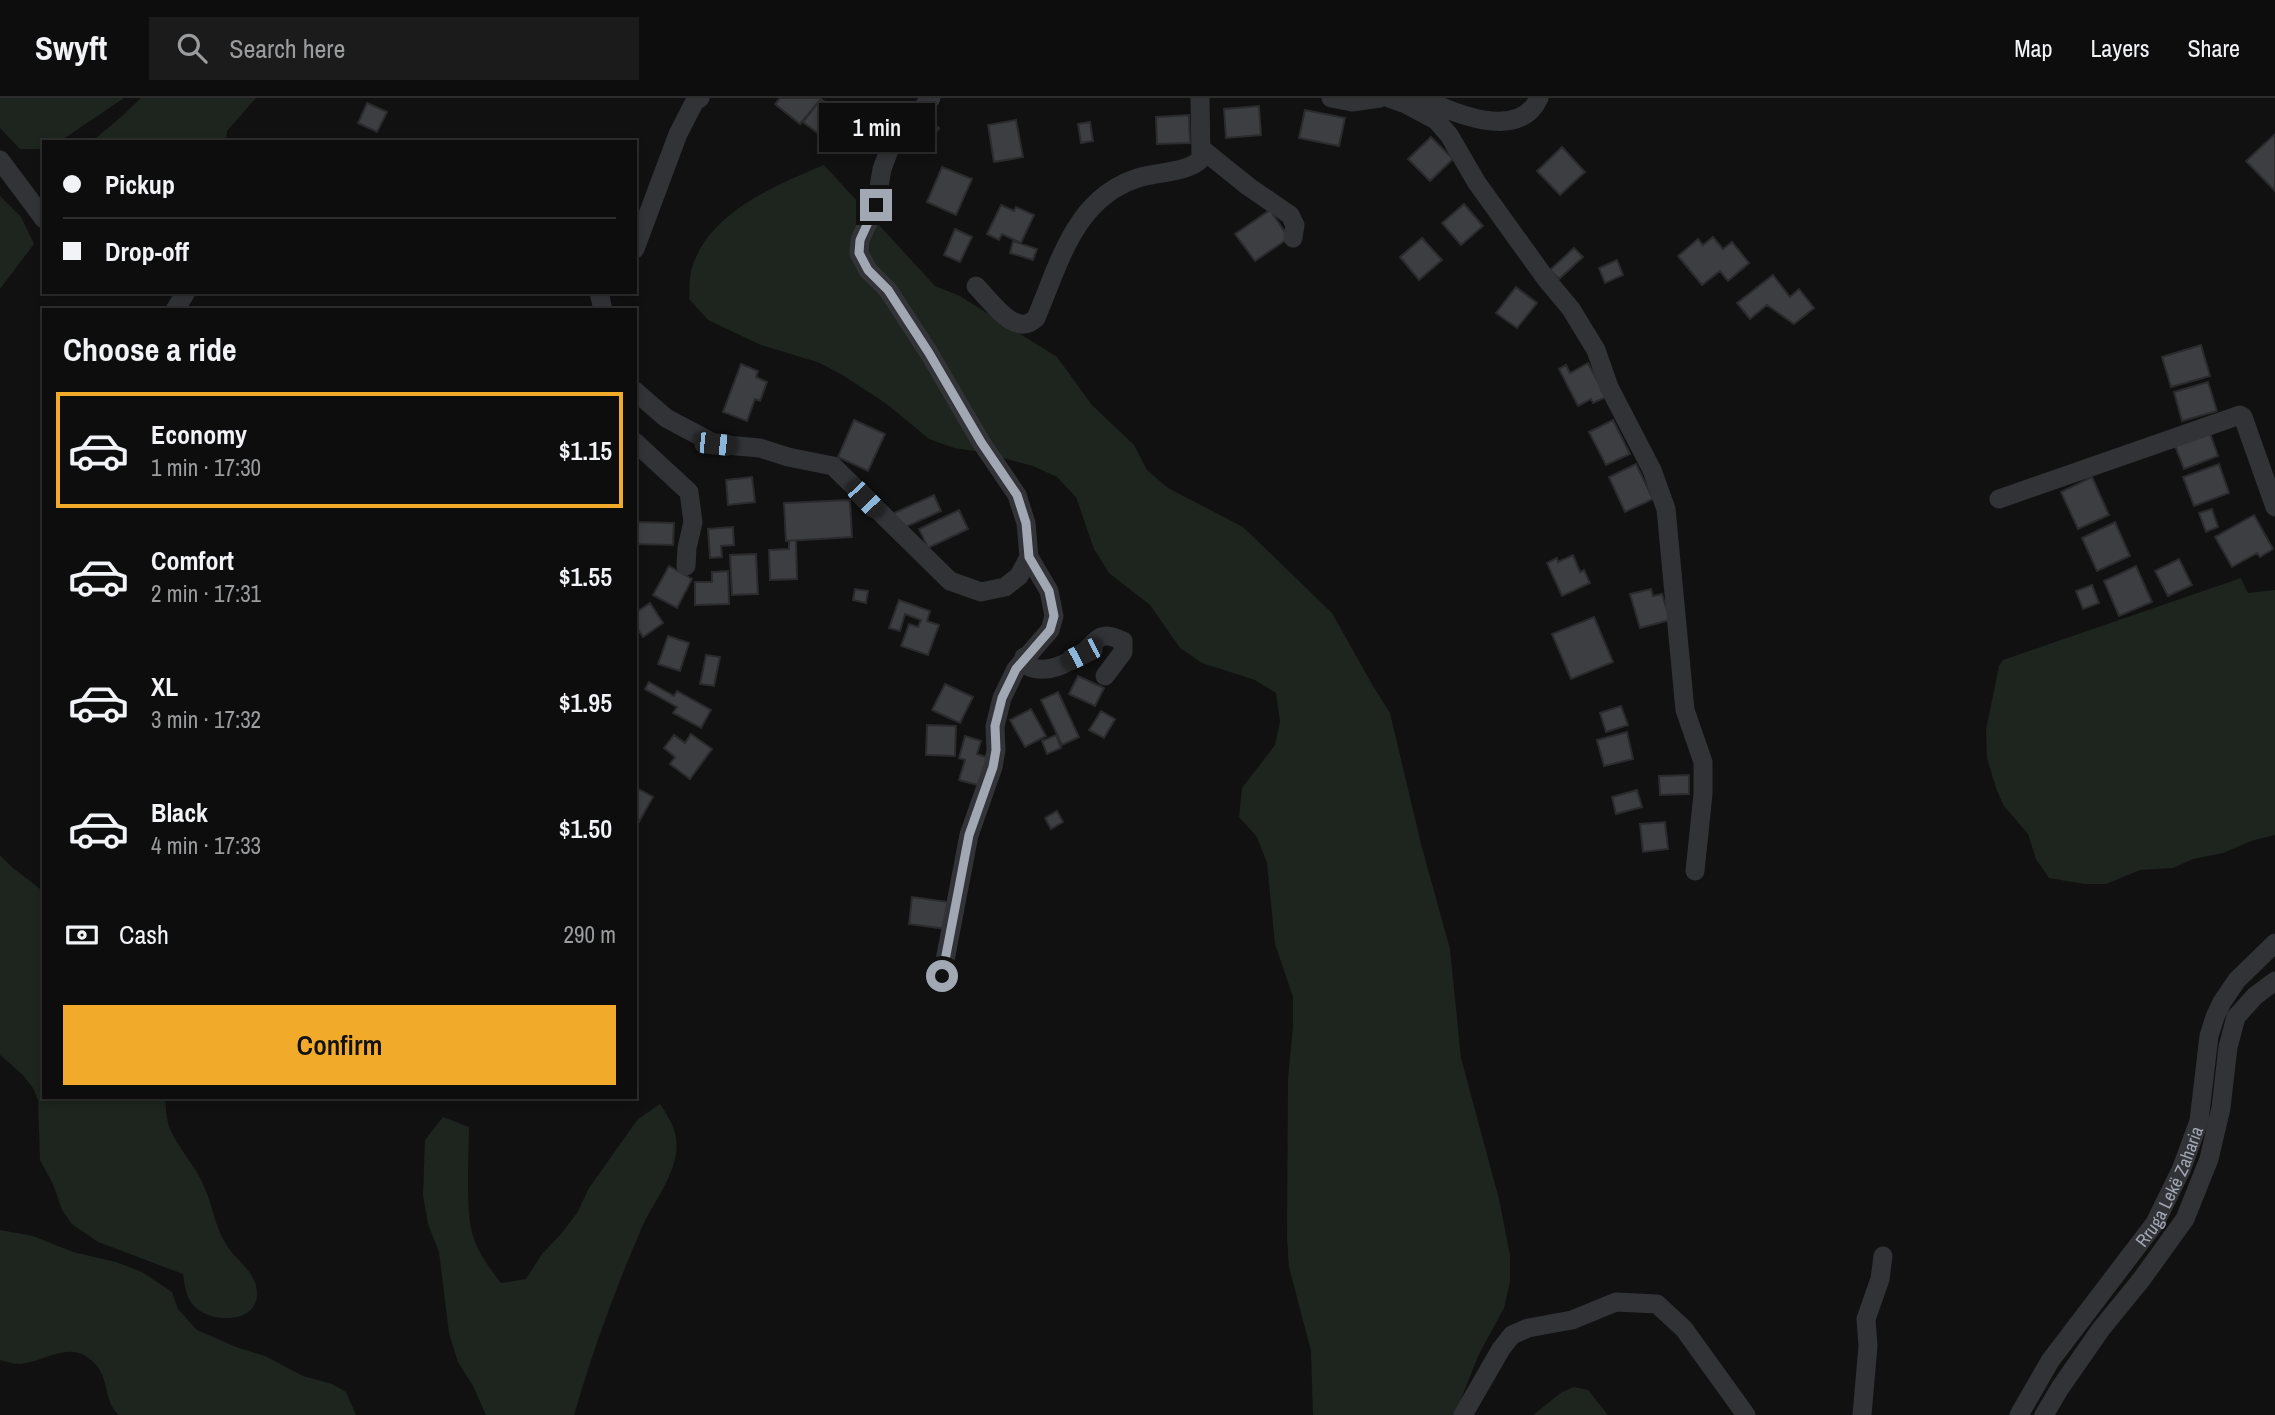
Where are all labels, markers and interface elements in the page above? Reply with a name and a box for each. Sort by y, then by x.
search box [149,17,639,80]
text: Swyft [35,26,107,70]
icon: search [173,29,211,67]
text: Search here [229,31,345,66]
text: Map [2014,32,2052,64]
text: Layers [2090,32,2149,64]
text: Share [2187,32,2240,64]
callout: 1 min [818,104,934,153]
text: 1 min [853,112,901,143]
text: Pickup [105,167,175,202]
route end [860,189,892,221]
text: Drop-off [105,234,189,269]
text: Choose a ride [63,328,237,371]
text: Economy [151,417,247,452]
icon: car [67,419,130,482]
car [694,431,737,457]
text: $1.15 [559,433,612,468]
text: 1 min · 17:30 [151,452,261,483]
car [843,477,888,521]
text: Comfort [151,543,234,578]
icon: car [67,545,130,608]
text: $1.55 [559,559,612,594]
text: 2 min · 17:31 [151,578,261,609]
car [1059,635,1106,673]
text: XL [151,669,178,704]
icon: car [67,671,130,734]
text: $1.95 [559,685,612,720]
text: 3 min · 17:32 [151,704,261,735]
text: Black [151,795,208,830]
icon: car [67,797,130,860]
text: $1.50 [559,811,612,846]
text: 4 min · 17:33 [151,830,261,861]
icon: cash [63,916,101,954]
text: Cash [119,917,169,952]
text: 290 m [564,919,616,950]
route start [926,960,958,992]
button: Confirm [63,1005,616,1085]
street label: Rruga Lekë Zaharia [2129,1122,2209,1252]

